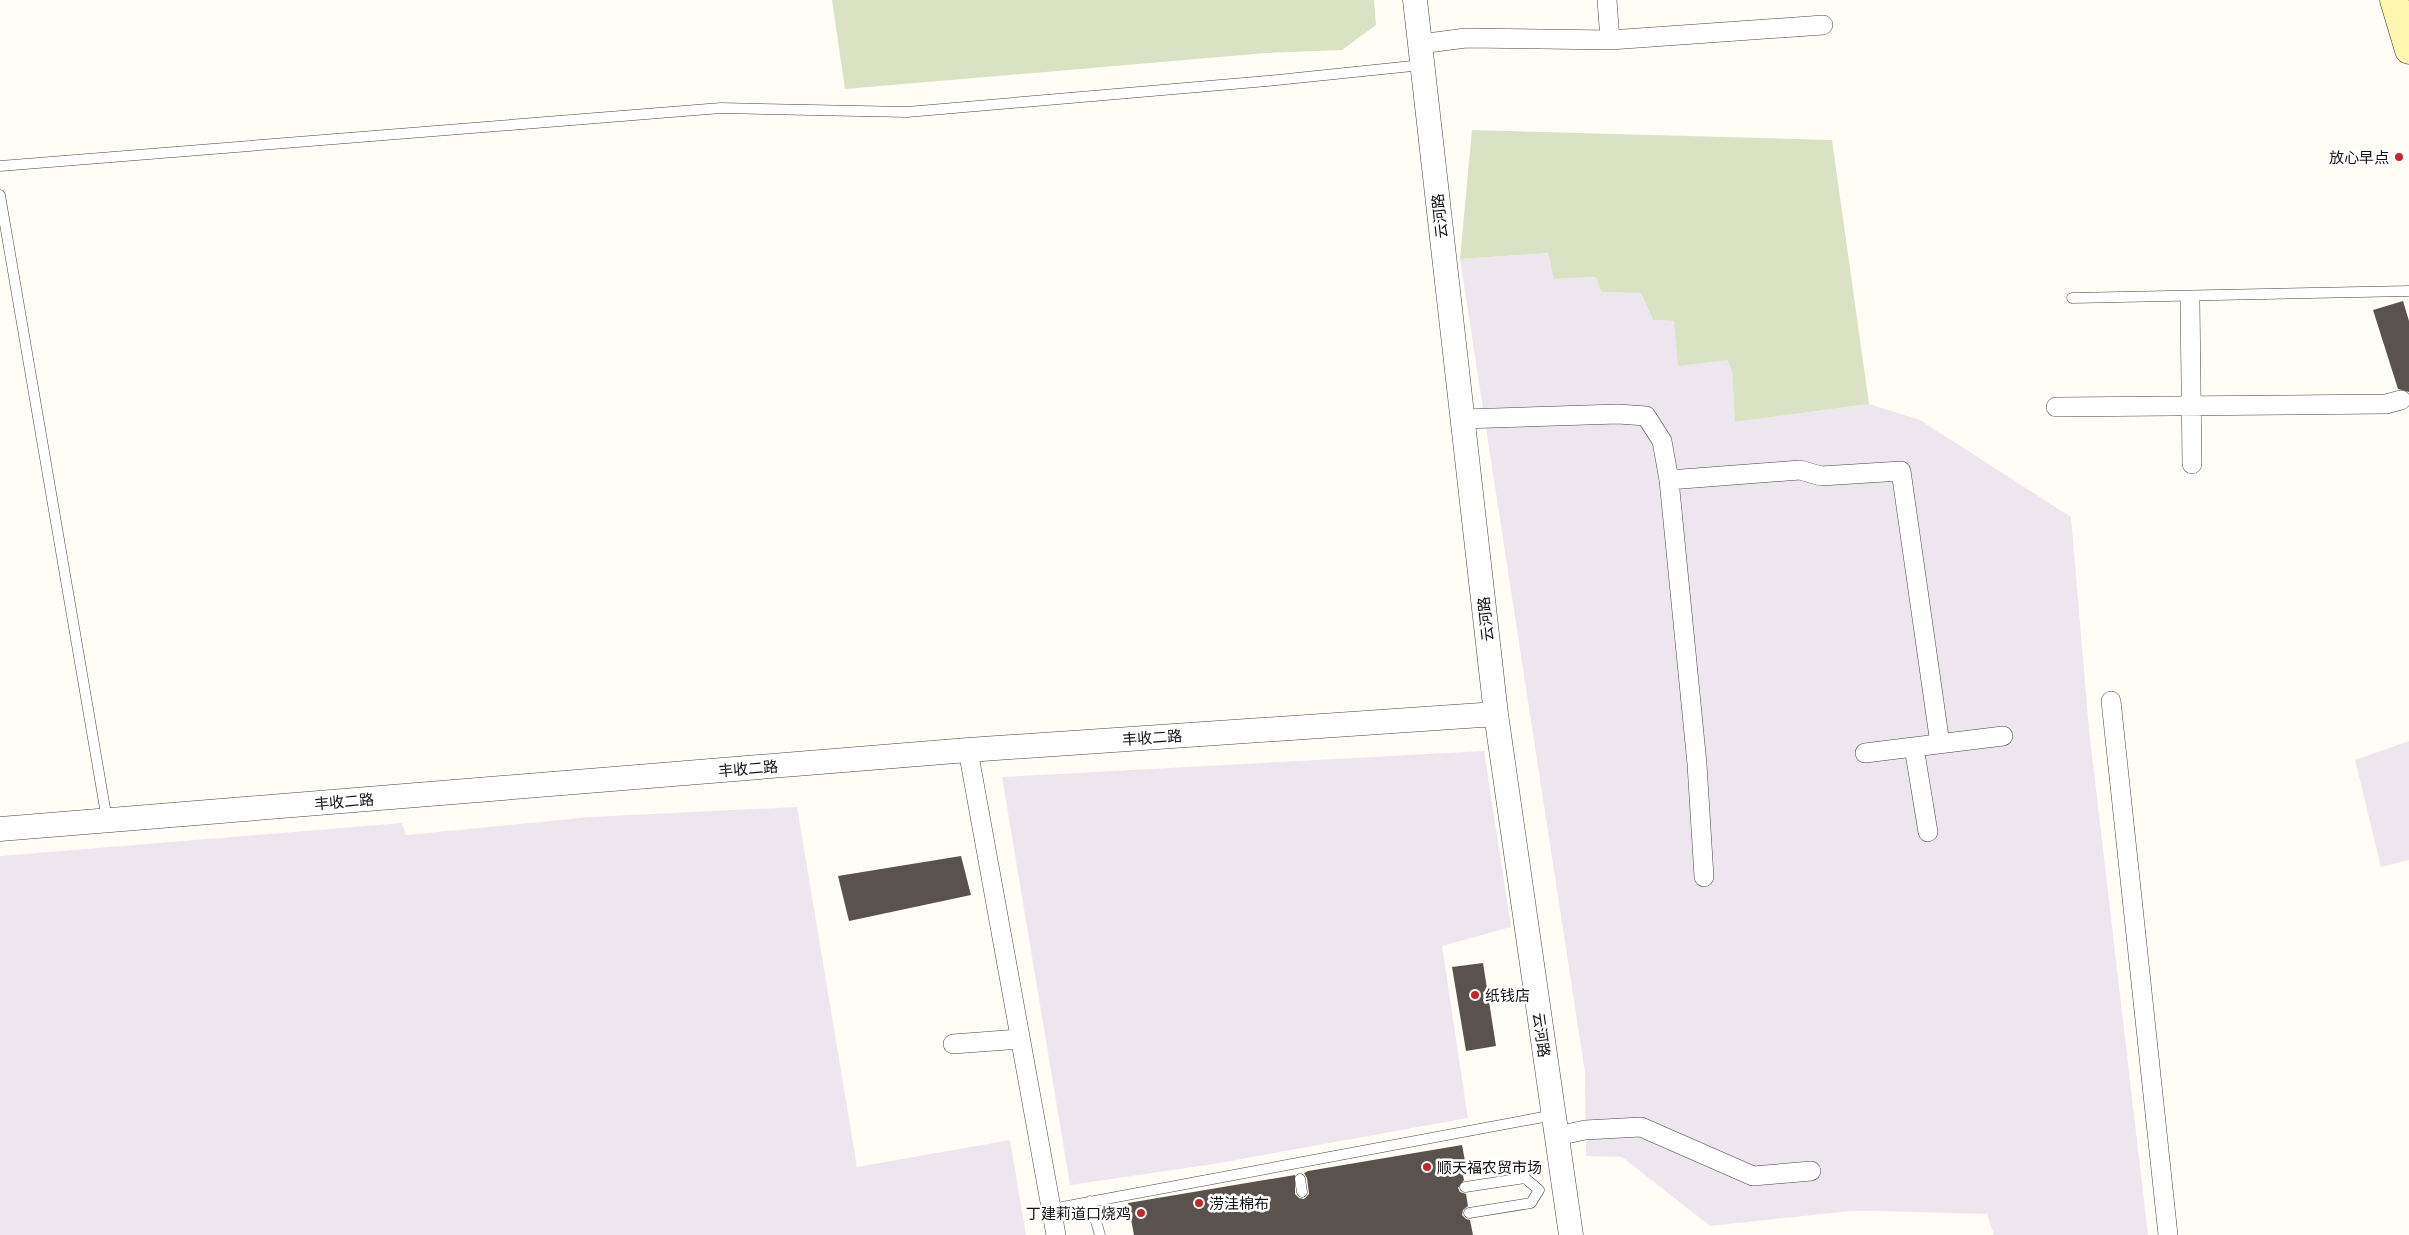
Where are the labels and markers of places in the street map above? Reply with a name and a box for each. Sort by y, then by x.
place label: 放心早点 [2329,147,2389,167]
marker: 放心早点 [2393,151,2405,163]
place label: 纸钱店 [1485,985,1530,1005]
marker: 纸钱店 [1469,989,1481,1001]
place label: 顺天福农贸市场 [1437,1157,1542,1177]
marker: 顺天福农贸市场 [1421,1161,1433,1173]
place label: 涝洼棉布 [1209,1193,1269,1213]
marker: 涝洼棉布 [1193,1197,1205,1209]
place label: 丁建莉道口烧鸡 [1026,1203,1131,1223]
marker: 丁建莉道口烧鸡 [1135,1207,1147,1219]

